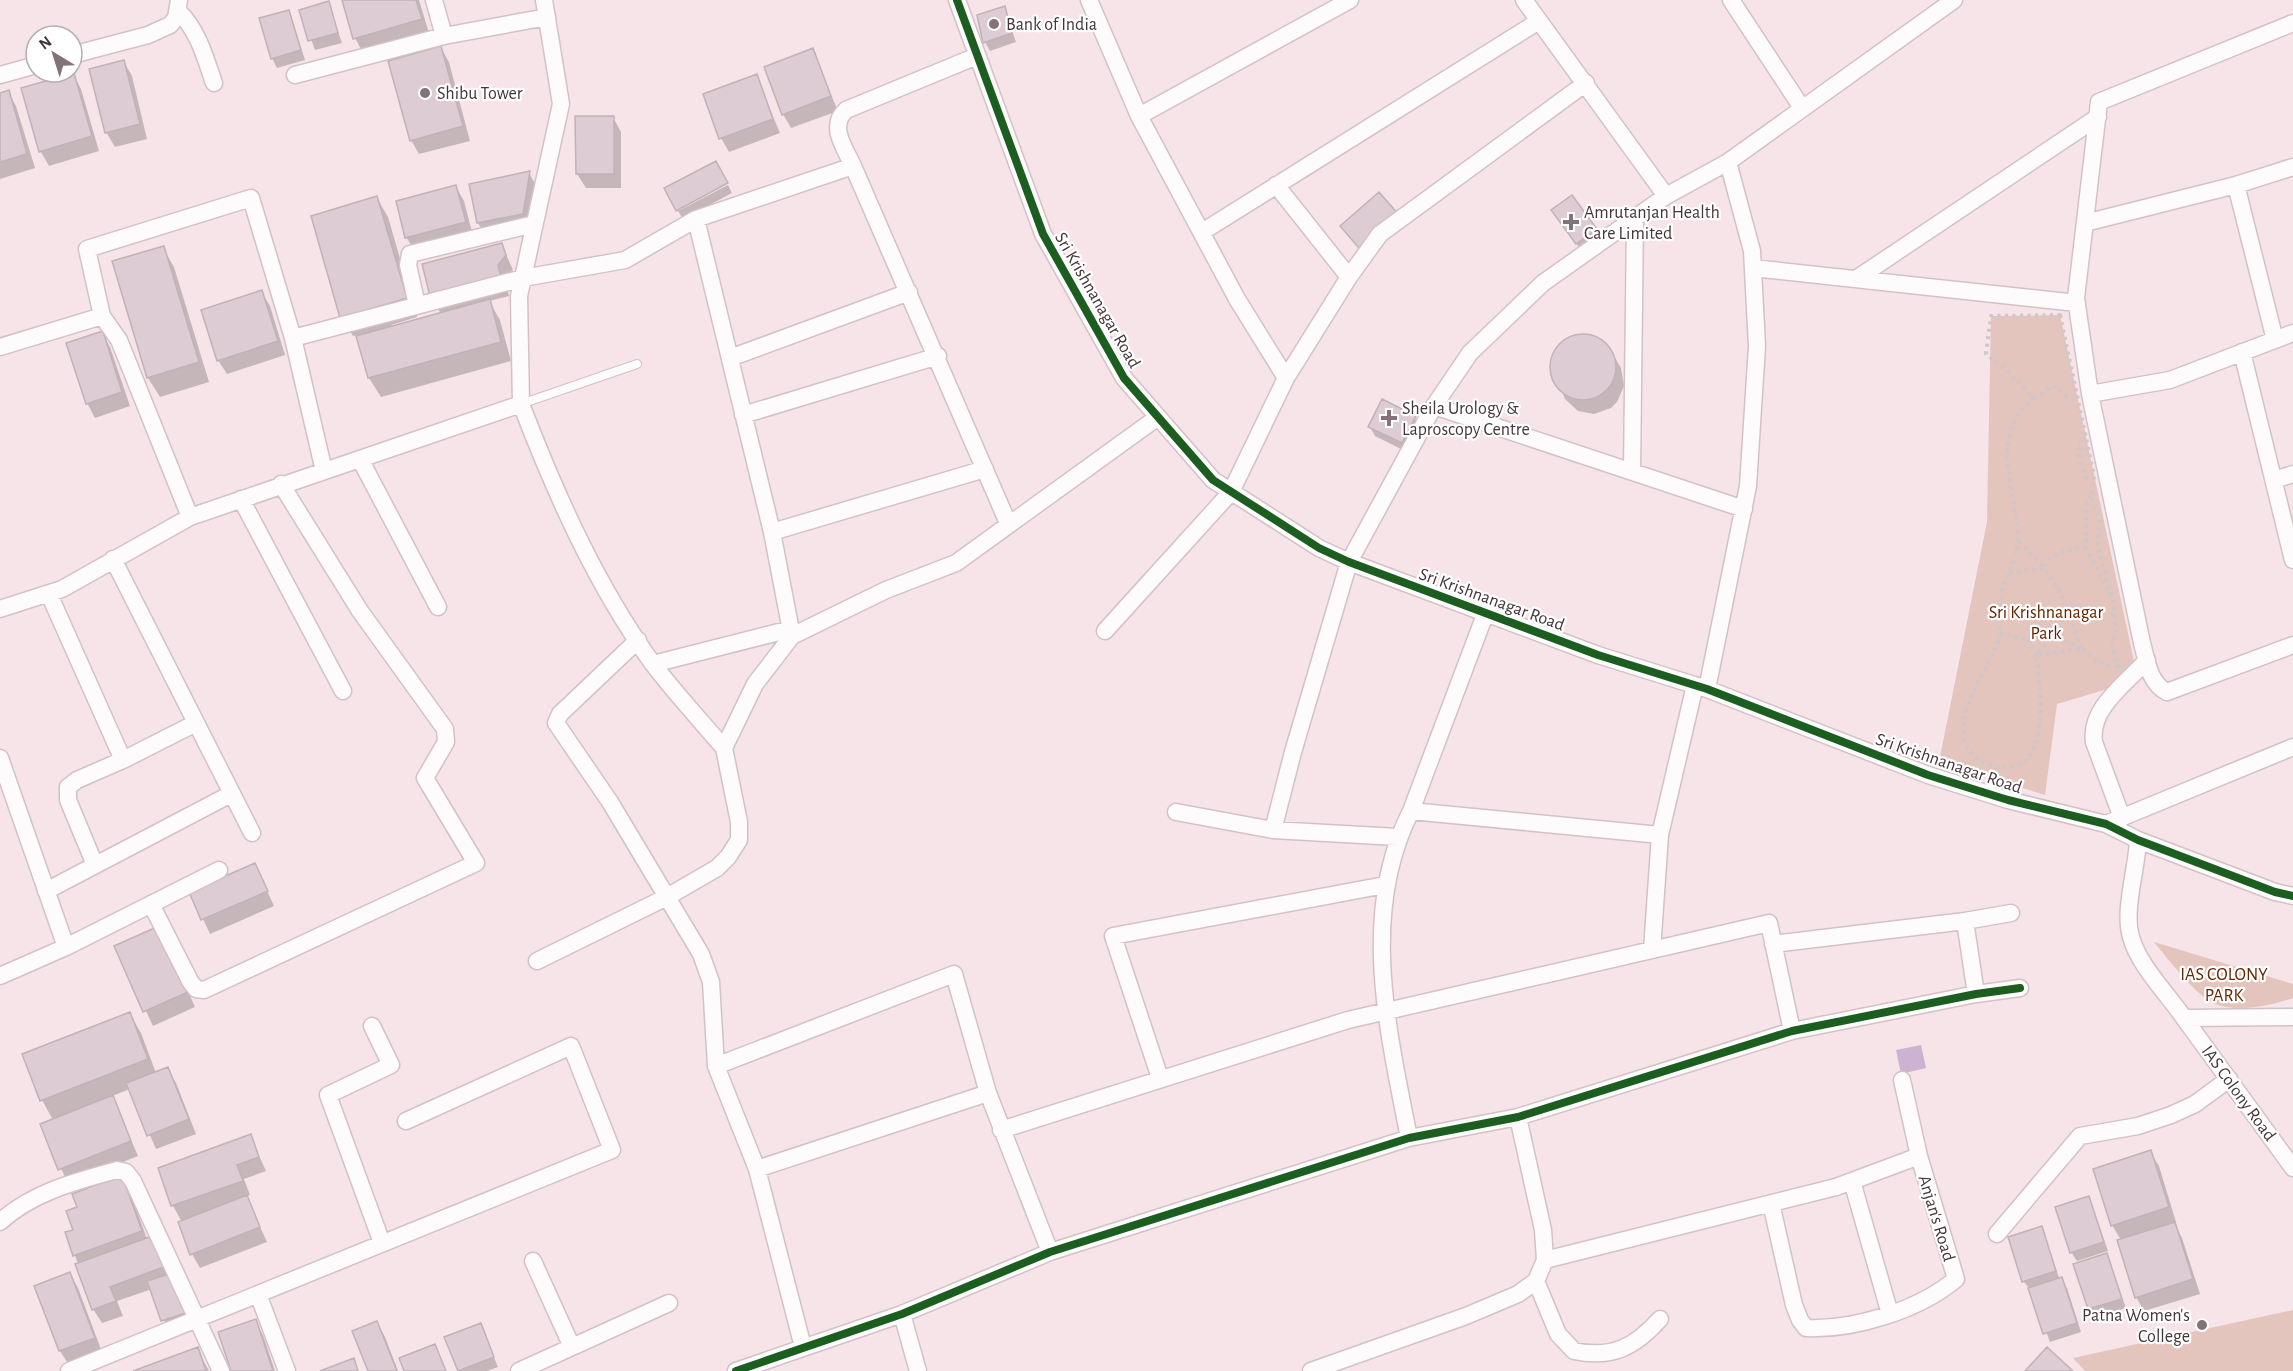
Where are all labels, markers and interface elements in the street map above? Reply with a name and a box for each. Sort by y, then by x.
place label: Bank of India [1006,16,1097,34]
marker: Bank of India [987,17,1001,31]
north arrow [24,24,84,84]
text: N [36,33,55,53]
place label: Shibu Tower [437,85,523,103]
marker: Shibu Tower [418,86,432,100]
place label: Amrutanjan Health Care Limited [1584,204,1720,243]
marker: Amrutanjan Health Care Limited [1562,213,1580,231]
street label: Sri Krishnanagar Road [1051,230,1143,371]
place label: Sheila Urology & Laproscopy Centre [1402,400,1530,439]
marker: Sheila Urology & Laproscopy Centre [1380,409,1398,427]
street label: Sri Krishnanagar Road [1416,565,1567,635]
park label: Sri Krishnanagar Park [1989,604,2103,643]
street label: Sri Krishnanagar Road [1873,730,2024,797]
park label: IAS COLONY PARK [2180,966,2268,1005]
street label: IAS Colony Road [2198,1043,2279,1145]
street label: Anjan's Road [1914,1173,1958,1263]
place label: Patna Women's College [2082,1307,2190,1346]
marker: Patna Women's College [2195,1318,2209,1332]

